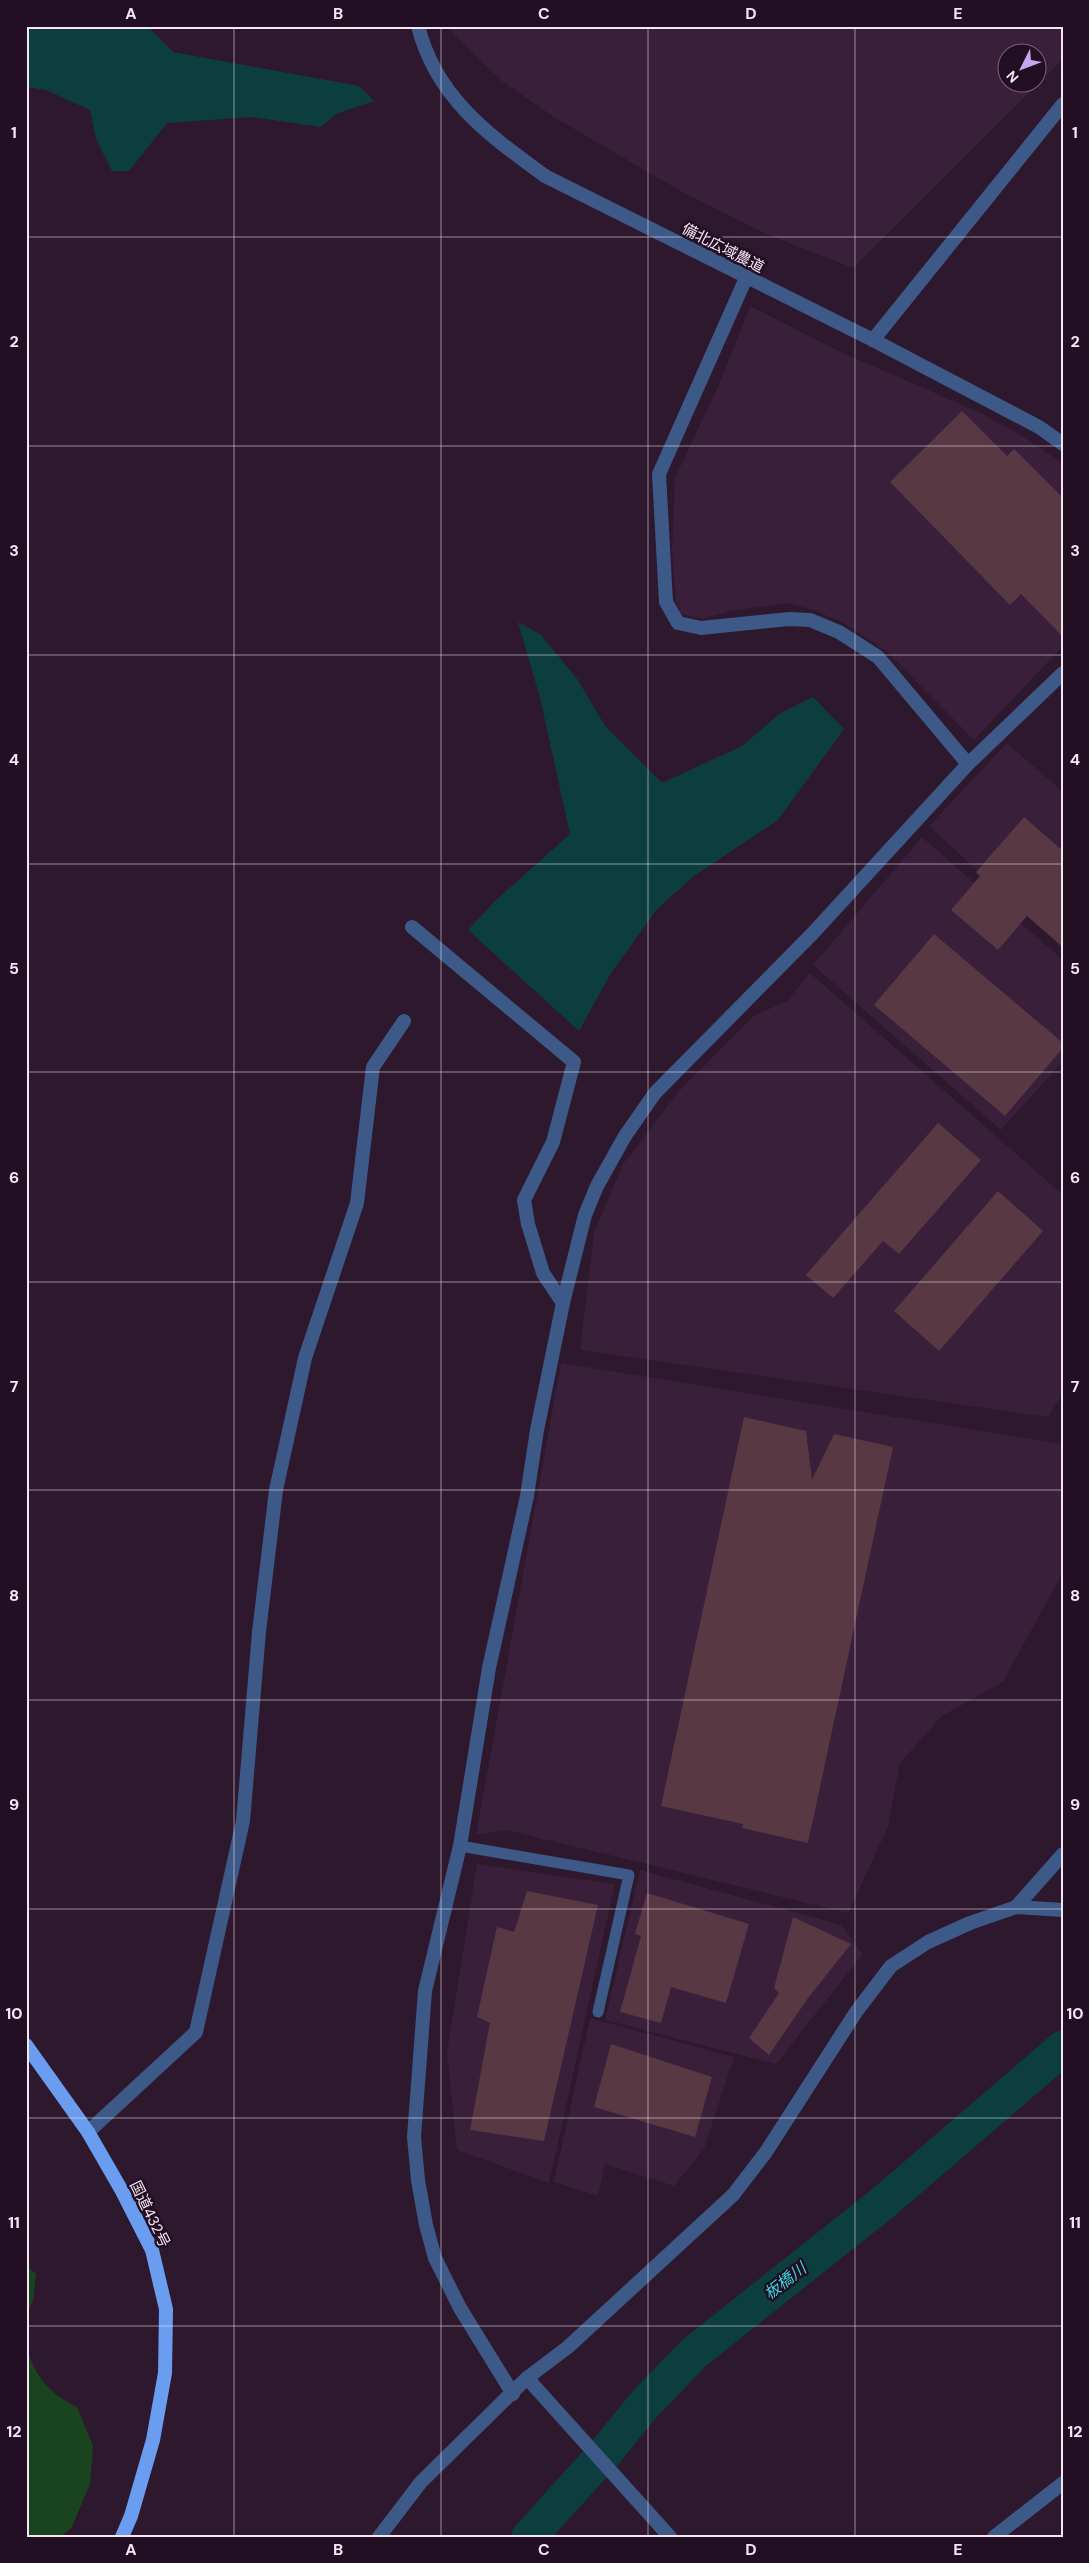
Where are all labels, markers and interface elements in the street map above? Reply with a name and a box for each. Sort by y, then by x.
text: A [125,3,137,24]
text: B [333,3,343,24]
text: C [538,3,550,24]
text: D [745,3,757,24]
text: E [953,3,963,24]
north arrow [996,42,1046,92]
text: N [1002,67,1022,87]
text: 1 [11,122,17,143]
text: 1 [1072,122,1078,143]
street label: 備北広域農道 [678,219,768,277]
text: 2 [9,331,19,352]
text: 2 [1070,331,1080,352]
text: 3 [9,540,19,561]
text: 3 [1070,540,1080,561]
text: 4 [9,749,19,770]
text: 4 [1070,749,1080,770]
text: 5 [9,958,19,979]
text: 5 [1070,958,1080,979]
text: 6 [9,1167,19,1188]
text: 6 [1070,1167,1080,1188]
text: 7 [10,1376,19,1397]
text: 7 [1071,1376,1080,1397]
text: 8 [9,1585,19,1606]
text: 8 [1070,1585,1080,1606]
text: 9 [9,1794,19,1815]
text: 9 [1070,1794,1080,1815]
text: 10 [5,2003,23,2024]
text: 10 [1066,2003,1084,2024]
street label: 国道432号 [125,2177,175,2251]
text: 11 [8,2212,20,2233]
text: 11 [1069,2212,1081,2233]
water label: 板橋川 [760,2257,812,2304]
text: 12 [6,2421,22,2442]
text: 12 [1067,2421,1083,2442]
text: A [125,2539,137,2560]
text: B [333,2539,343,2560]
text: C [538,2539,550,2560]
text: D [745,2539,757,2560]
text: E [953,2539,963,2560]

